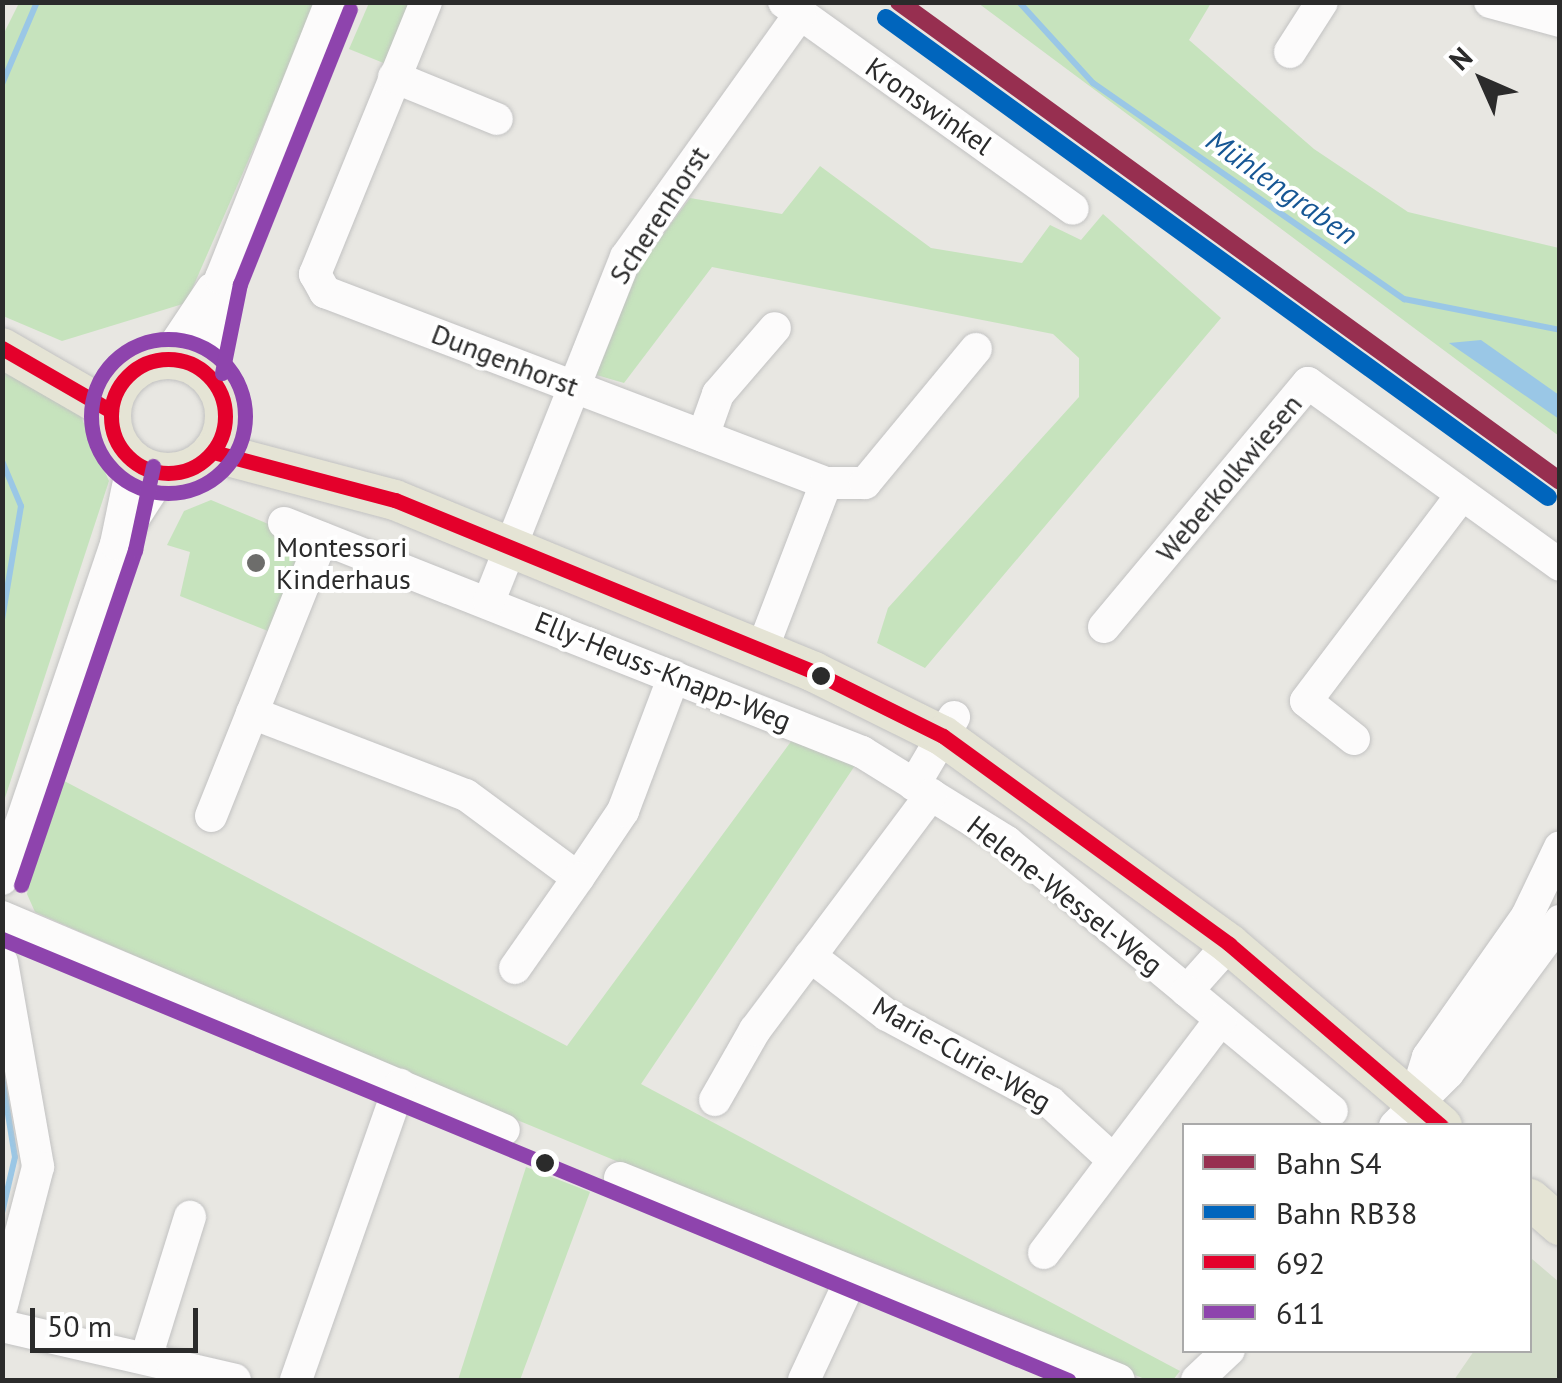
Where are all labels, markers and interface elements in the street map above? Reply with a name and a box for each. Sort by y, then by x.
north arrow [1432,30,1532,130]
text: N [1441,39,1480,78]
street label: Kronswinkel [859,50,999,162]
water label: Mühlengraben [1200,122,1364,252]
street label: Scherenhorst [602,140,716,290]
street label: Dungenhorst [427,317,583,403]
street label: Weberkolkwiesen [1149,387,1309,569]
place label: Montessori Kinderhaus [276,530,411,596]
marker: Montessori Kinderhaus [245,552,267,574]
street label: Elly-Heuss-Knapp-Weg [530,604,796,738]
unlabelled marker [811,666,831,686]
street label: Helene-Wessel-Weg [961,808,1169,982]
street label: Marie-Curie-Weg [867,989,1057,1119]
legend [1182,1123,1532,1353]
text: Bahn S4 [1276,1143,1382,1182]
unlabelled marker [535,1153,555,1173]
text: Bahn RB38 [1276,1193,1417,1232]
text: 692 [1276,1243,1325,1282]
scale bar [35,1288,202,1350]
text: 611 [1276,1293,1325,1332]
text: 50 m [47,1306,112,1345]

